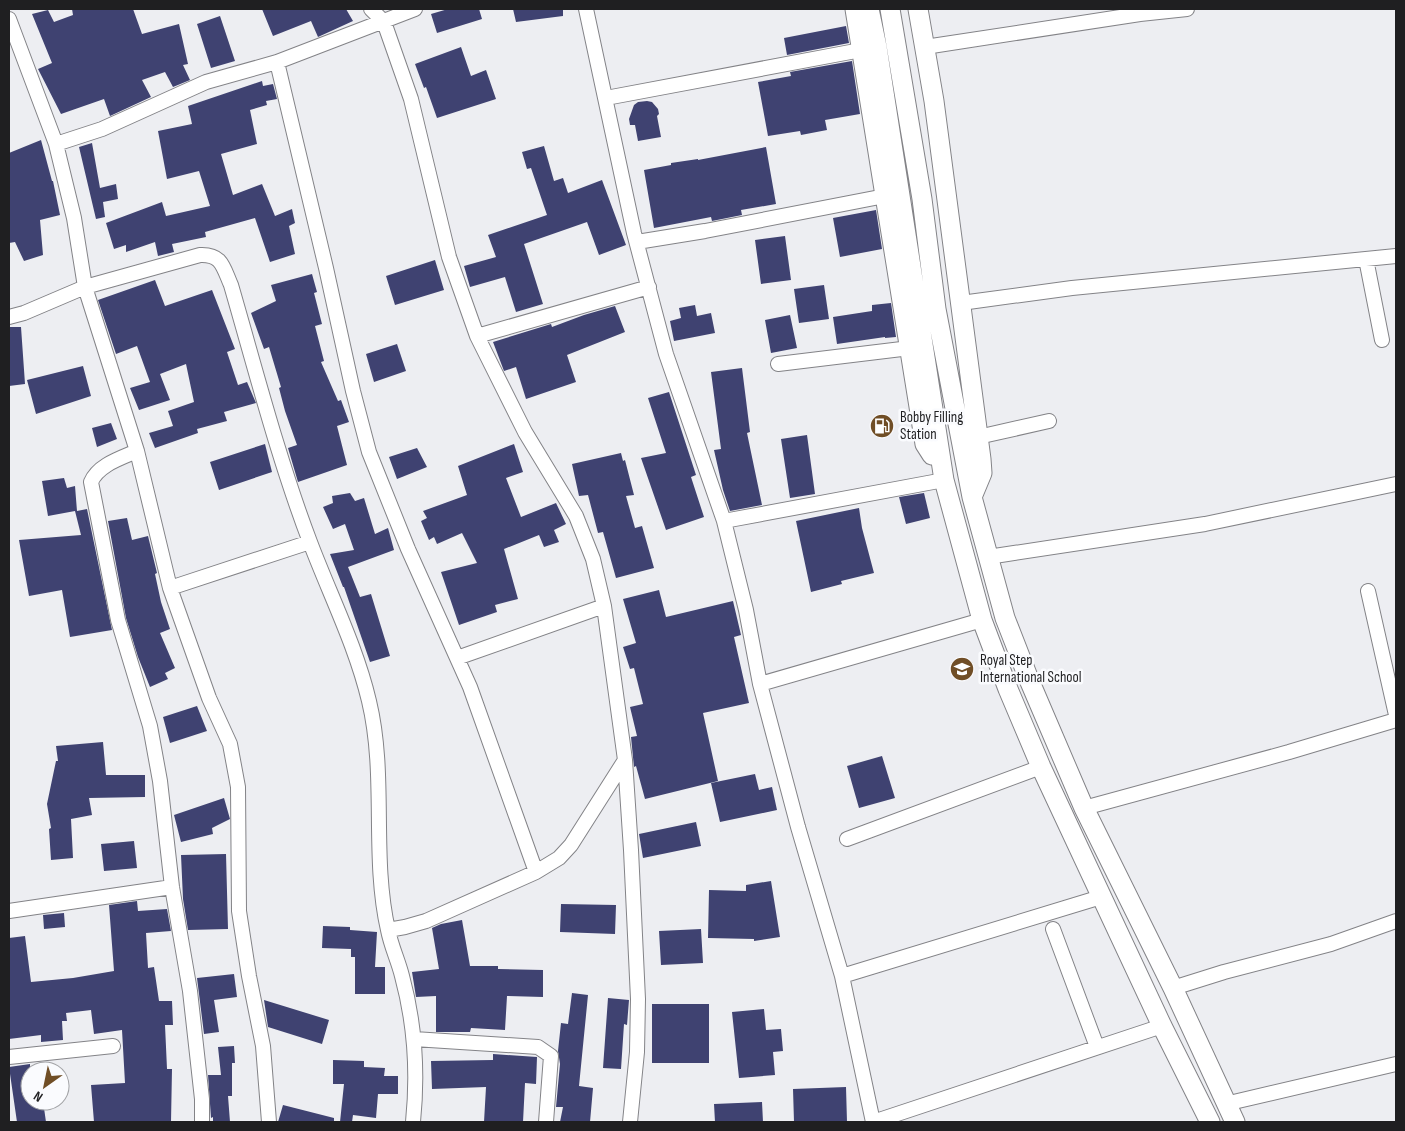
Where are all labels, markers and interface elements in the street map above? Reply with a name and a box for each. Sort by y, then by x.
place label: Bobby Filling Station [900,408,963,444]
fuel station icon: Bobby Filling Station [869,413,895,439]
place label: Royal Step International School [980,651,1082,687]
school or university icon: Royal Step International School [949,656,975,682]
north arrow [20,1061,70,1111]
text: N [30,1087,46,1106]

